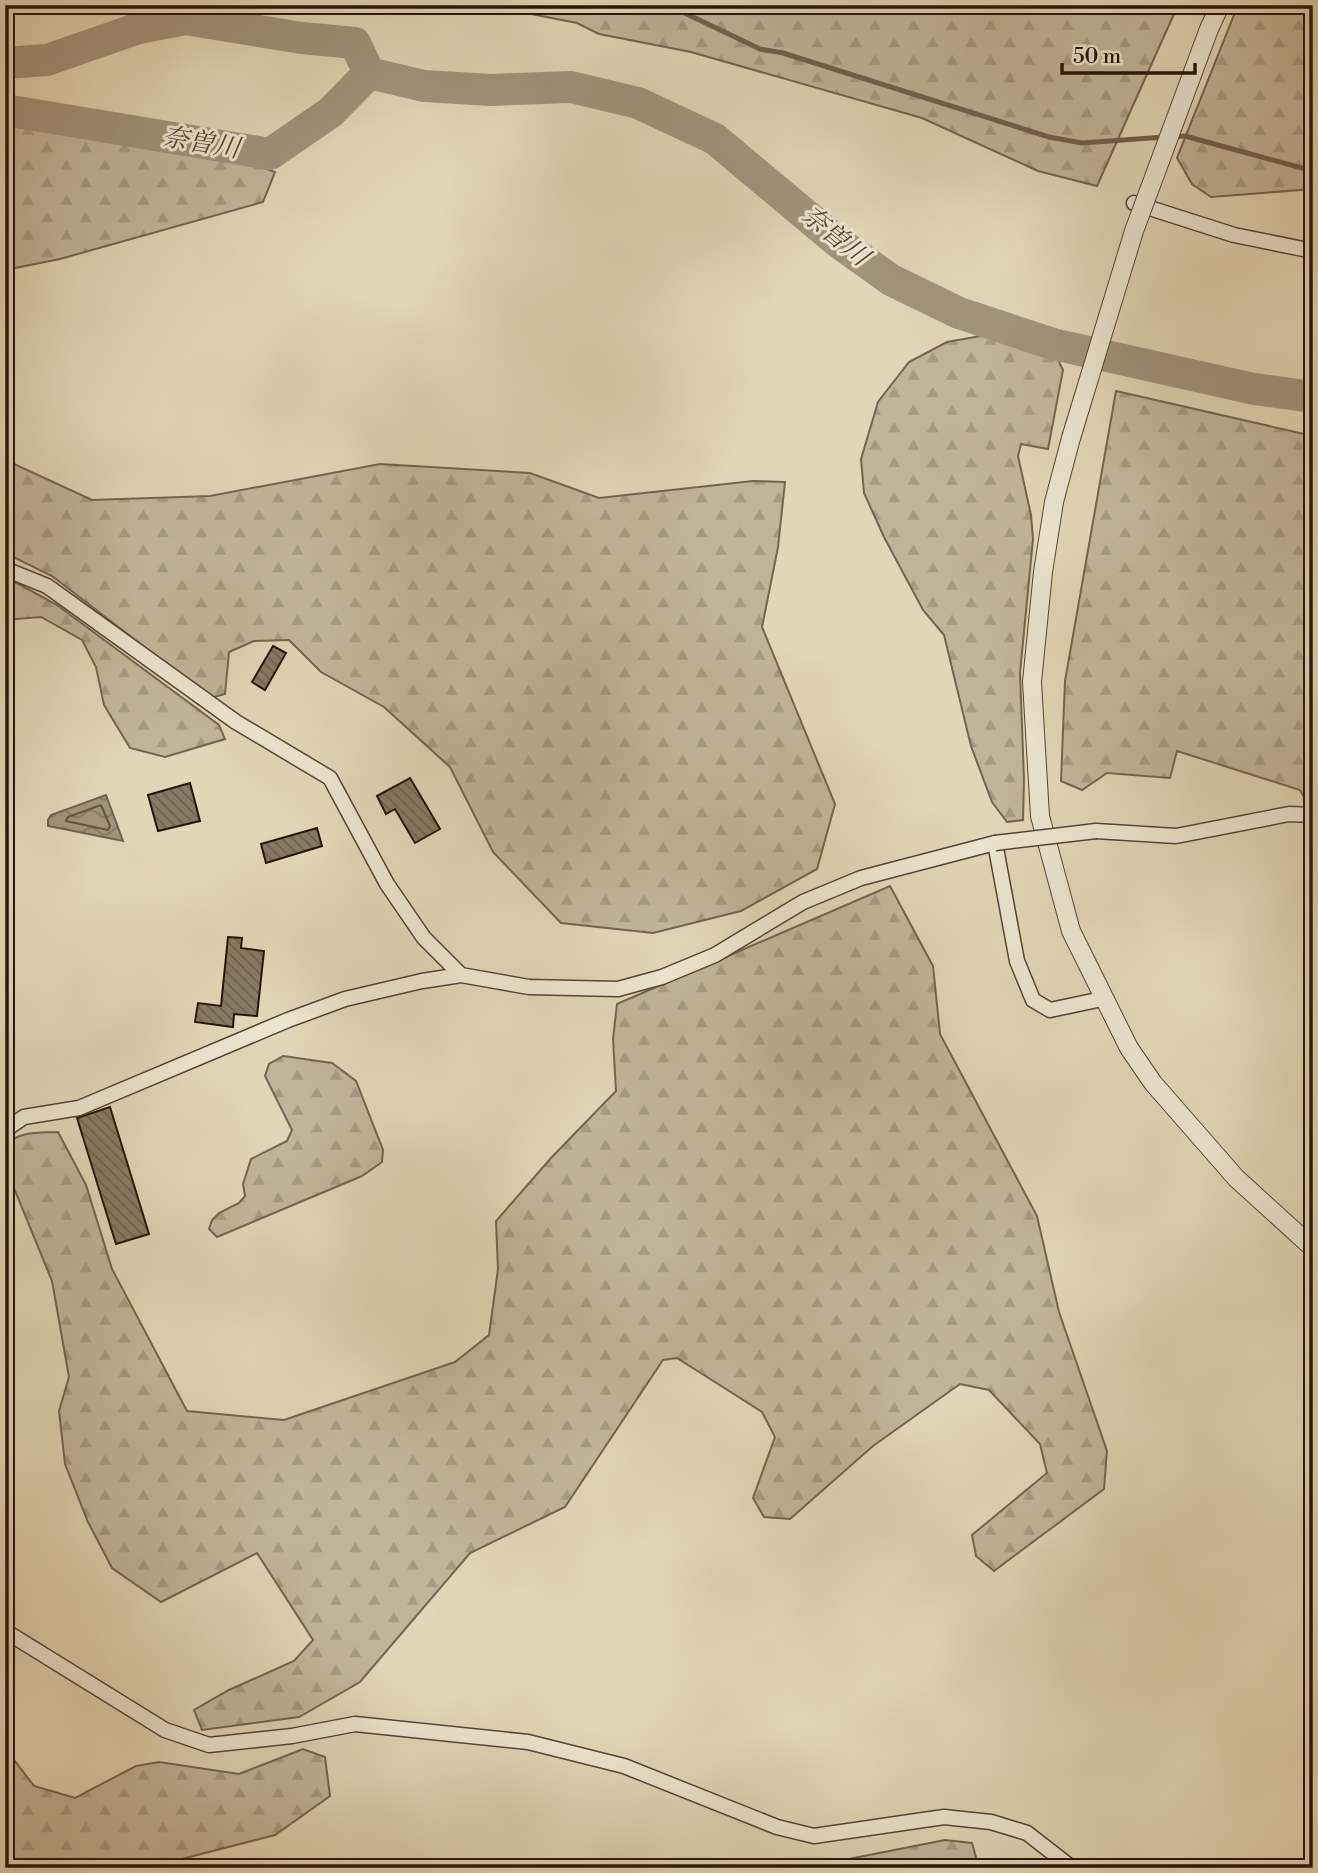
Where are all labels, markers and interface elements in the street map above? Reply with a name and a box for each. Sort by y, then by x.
scale bar [1062,32,1196,76]
text: 50 m [1073,44,1121,70]
water label: 奈曽川 [160,121,245,165]
water label: 奈曽川 [795,199,878,275]

